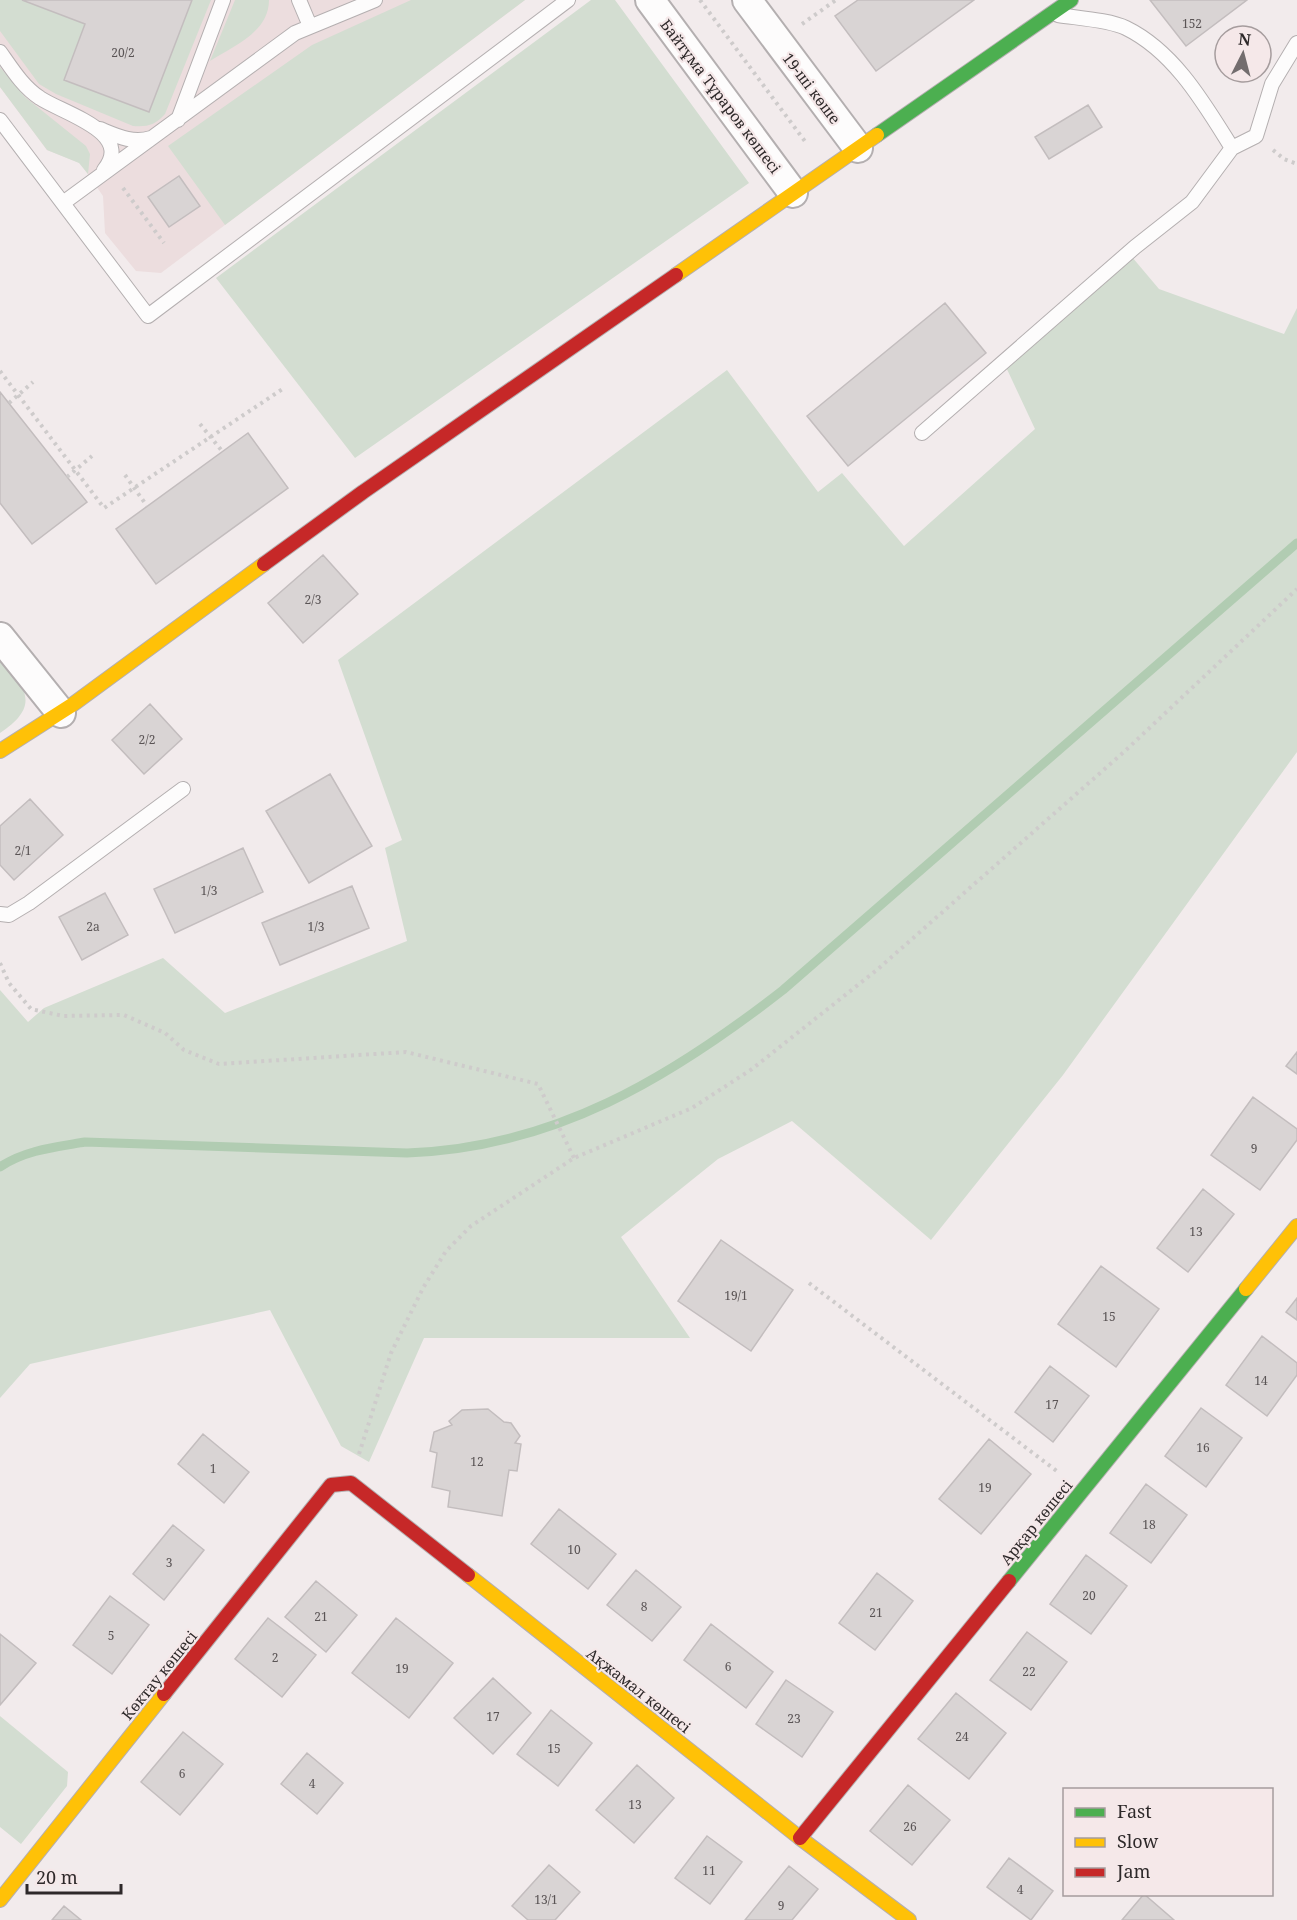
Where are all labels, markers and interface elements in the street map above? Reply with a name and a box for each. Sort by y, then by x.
street label: Байтұма Тұраров көшесі [656,15,786,177]
house number: 152 [1182,15,1202,32]
north arrow [1213,24,1273,84]
text: N [1237,27,1252,51]
house number: 20/2 [111,44,135,61]
street label: 19-ші көше [779,48,845,128]
house number: 2/3 [305,591,322,608]
house number: 2/2 [139,731,155,748]
house number: 2/1 [15,842,31,859]
house number: 1/3 [201,882,218,899]
house number: 2а [86,918,100,935]
house number: 1/3 [308,918,325,935]
house number: 9 [1251,1140,1257,1157]
house number: 13 [1189,1223,1203,1240]
house number: 19/1 [724,1287,748,1304]
house number: 15 [1102,1308,1116,1325]
house number: 14 [1254,1372,1268,1389]
house number: 17 [1045,1396,1059,1413]
house number: 16 [1196,1439,1210,1456]
house number: 12 [470,1453,484,1470]
house number: 1 [210,1460,216,1477]
street label: Арқар көшесі [996,1475,1076,1569]
house number: 19 [978,1479,992,1496]
house number: 18 [1142,1516,1156,1533]
house number: 10 [567,1541,581,1558]
house number: 3 [166,1554,173,1571]
house number: 20 [1082,1587,1096,1604]
house number: 8 [641,1598,648,1615]
house number: 21 [869,1604,883,1621]
house number: 21 [314,1608,328,1625]
street label: Көктау көшесі [117,1626,201,1724]
house number: 5 [108,1627,114,1644]
street label: Ақжамал көшесі [583,1643,695,1737]
house number: 2 [272,1649,278,1666]
house number: 6 [725,1658,732,1675]
house number: 19 [395,1660,409,1677]
house number: 22 [1022,1663,1036,1680]
house number: 17 [486,1708,500,1725]
house number: 23 [787,1710,801,1727]
house number: 24 [955,1728,969,1745]
house number: 15 [547,1740,561,1757]
house number: 6 [179,1765,186,1782]
house number: 4 [309,1775,316,1792]
legend [1063,1788,1273,1896]
house number: 13 [628,1796,642,1813]
text: Fast [1117,1799,1152,1823]
house number: 26 [903,1818,917,1835]
text: Slow [1117,1829,1159,1853]
scale bar [27,1857,122,1895]
text: Jam [1116,1859,1151,1883]
house number: 11 [702,1862,716,1879]
text: 20 m [36,1865,78,1889]
house number: 4 [1017,1881,1024,1898]
house number: 13/1 [534,1891,558,1908]
house number: 9 [778,1897,784,1914]

